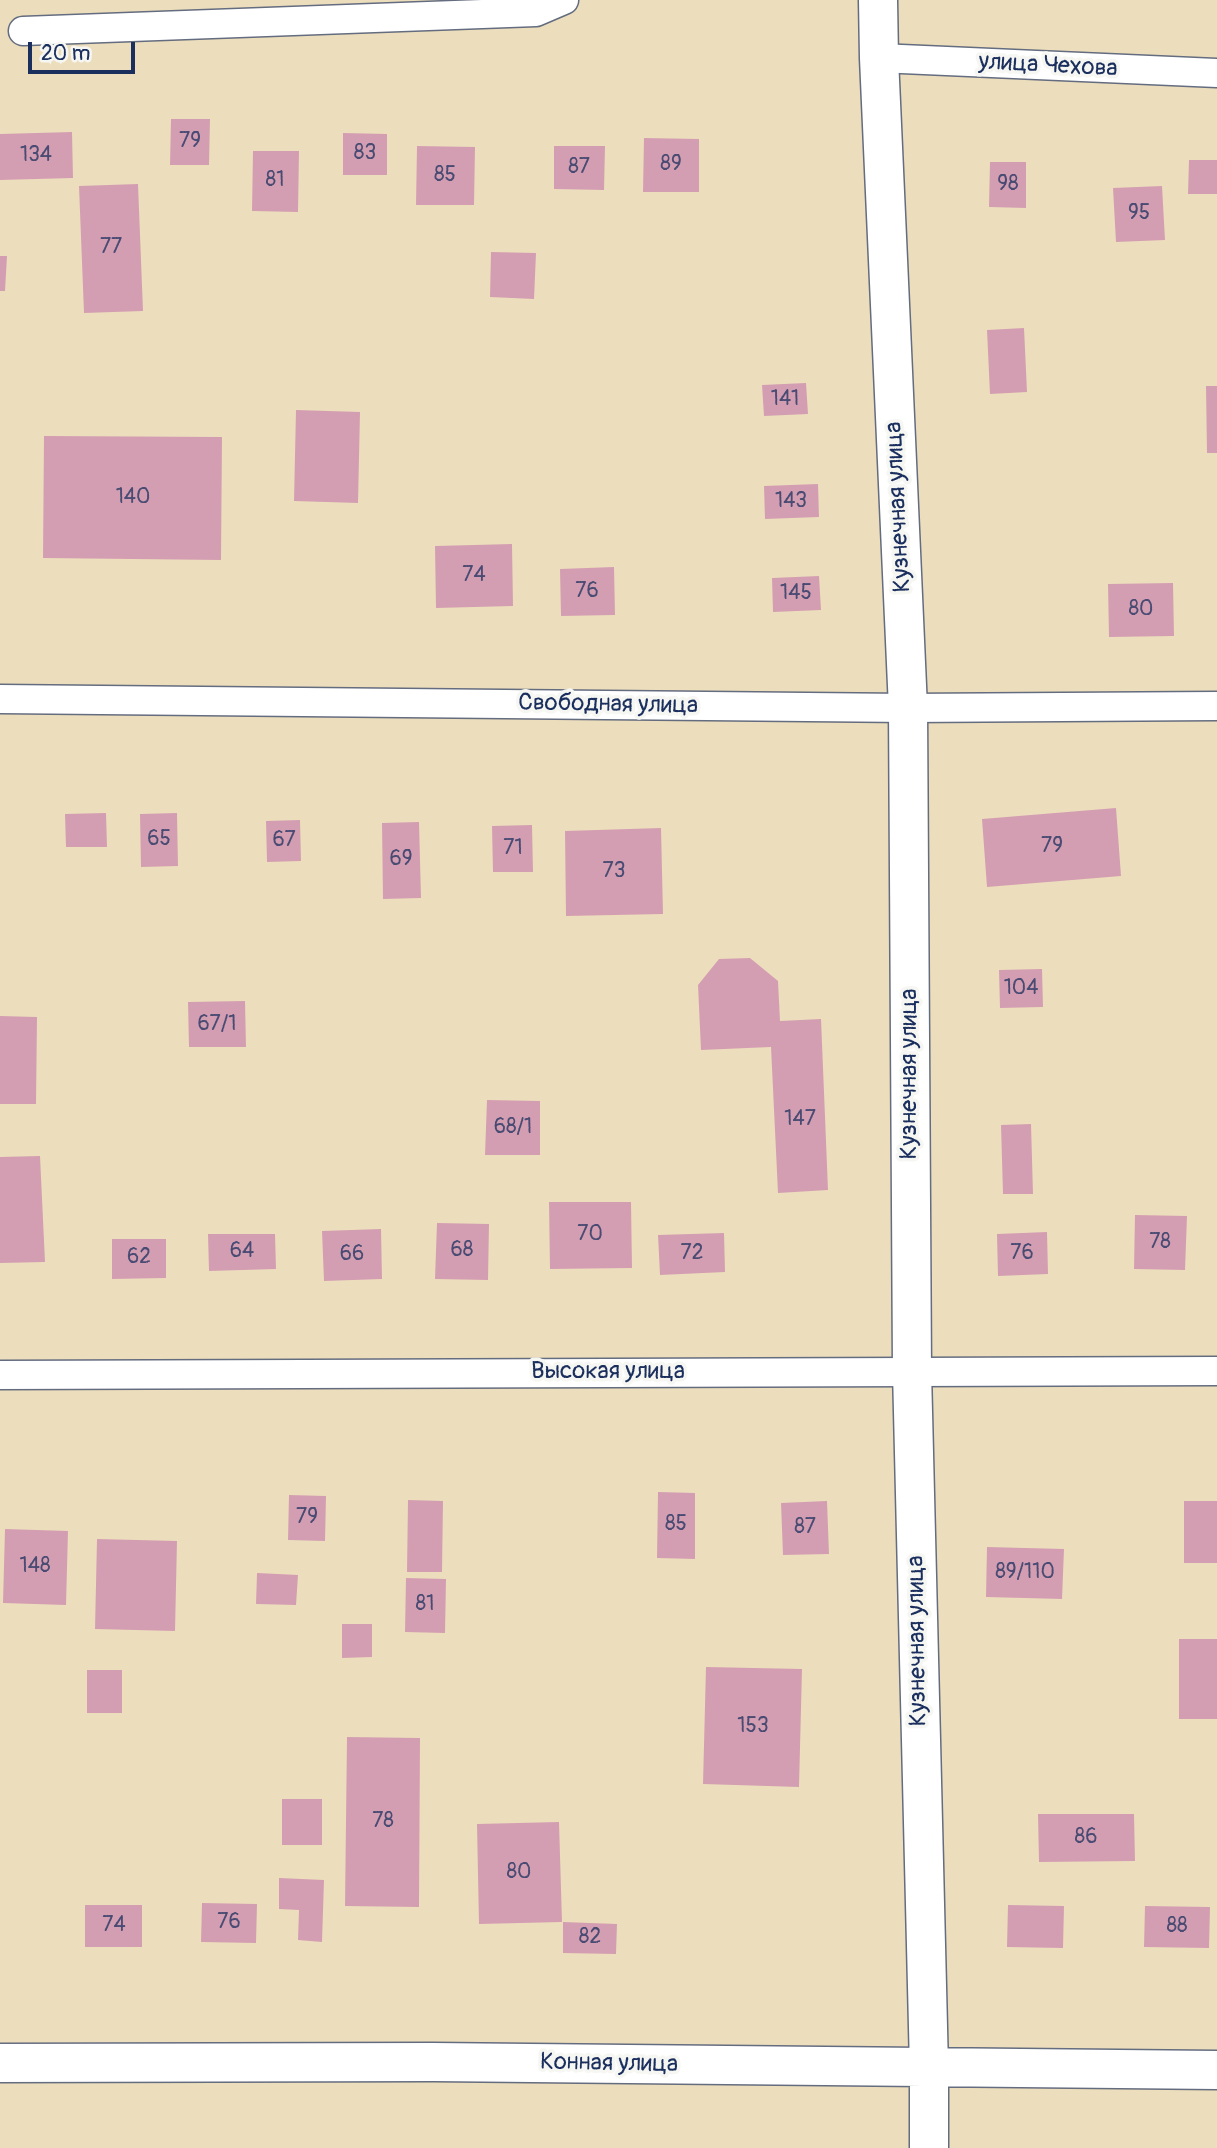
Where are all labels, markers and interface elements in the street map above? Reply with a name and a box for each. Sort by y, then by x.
scale bar [32,28,138,72]
text: 20 m [41,40,90,67]
street label: улица Чехова [978,48,1118,84]
house number: 79 [179,129,201,155]
house number: 83 [354,141,376,167]
house number: 134 [20,143,52,169]
house number: 89 [660,152,682,178]
house number: 87 [568,155,590,181]
house number: 85 [434,163,456,189]
house number: 81 [266,168,284,194]
house number: 98 [997,172,1019,198]
house number: 95 [1128,201,1150,227]
house number: 77 [100,235,122,261]
house number: 141 [771,387,799,413]
street label: Кузнечная улица [880,421,918,593]
house number: 140 [116,485,150,511]
house number: 143 [775,489,807,515]
house number: 74 [462,563,486,589]
house number: 76 [575,579,599,605]
house number: 145 [780,581,812,607]
house number: 80 [1129,597,1153,623]
street label: Свободная улица [518,689,698,721]
house number: 65 [147,827,171,853]
house number: 67 [272,828,296,854]
house number: 79 [1041,834,1063,860]
house number: 71 [503,836,523,862]
house number: 69 [389,847,413,873]
house number: 73 [603,859,625,885]
house number: 104 [1004,976,1038,1002]
street label: Кузнечная улица [896,989,924,1159]
house number: 67/1 [198,1012,236,1038]
house number: 147 [784,1107,816,1133]
house number: 68/1 [494,1115,532,1141]
house number: 70 [577,1222,603,1248]
house number: 78 [1149,1230,1171,1256]
house number: 68 [451,1238,473,1264]
house number: 64 [230,1239,254,1265]
house number: 72 [681,1241,703,1267]
house number: 76 [1010,1241,1034,1267]
house number: 66 [340,1242,364,1268]
house number: 62 [127,1245,151,1271]
street label: Высокая улица [531,1358,685,1386]
house number: 79 [296,1505,318,1531]
house number: 85 [665,1512,687,1538]
house number: 87 [794,1515,816,1541]
house number: 148 [20,1554,50,1580]
street label: Кузнечная улица [902,1555,934,1727]
house number: 89/110 [995,1560,1055,1586]
house number: 81 [416,1592,434,1618]
house number: 153 [737,1714,769,1740]
house number: 78 [372,1809,394,1835]
house number: 86 [1075,1825,1097,1851]
house number: 80 [507,1860,531,1886]
house number: 76 [217,1910,241,1936]
house number: 74 [102,1913,126,1939]
house number: 88 [1166,1914,1188,1940]
house number: 82 [579,1925,601,1951]
street label: Конная улица [540,2048,678,2080]

